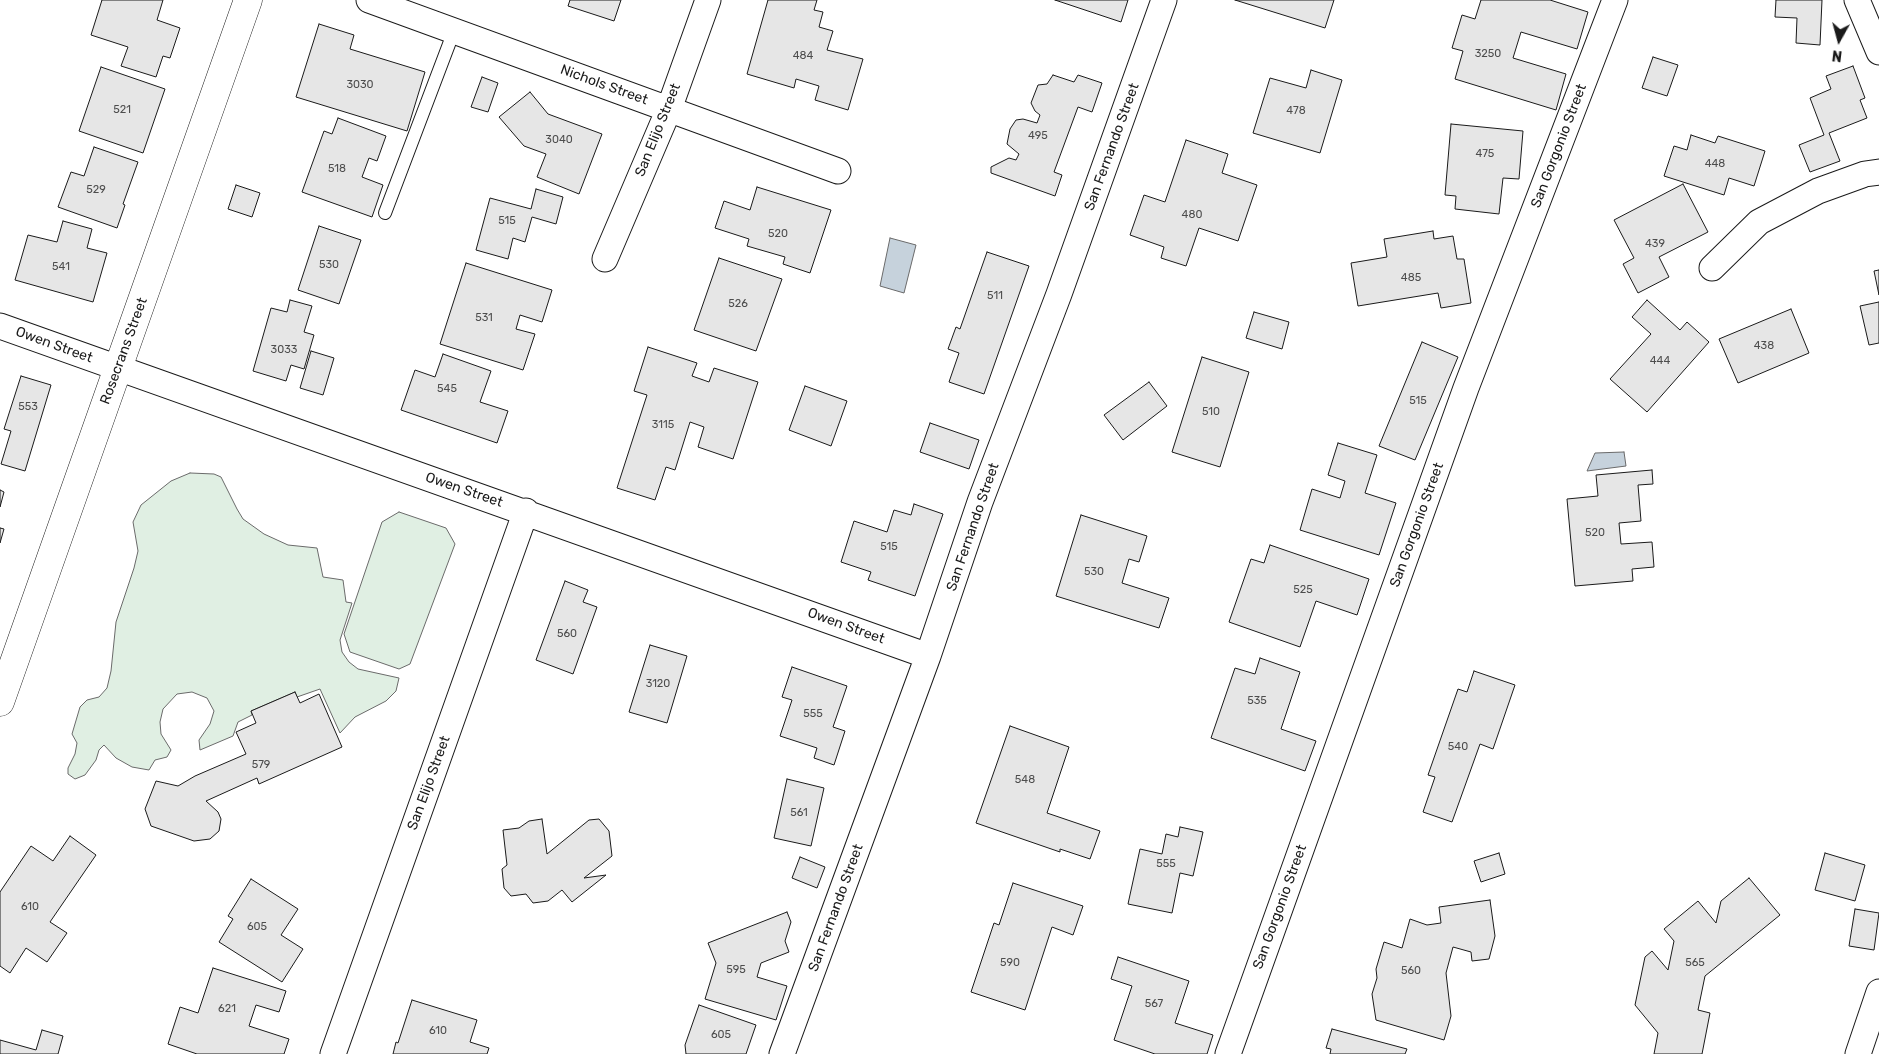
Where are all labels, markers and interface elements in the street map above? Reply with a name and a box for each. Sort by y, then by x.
north arrow [1814,15,1864,65]
text: N [1831,46,1843,64]
house number: 3250 [1475,47,1501,61]
house number: 484 [793,49,813,63]
street label: Nichols Street [558,61,650,109]
house number: 3030 [346,78,374,92]
street label: San Elijo Street [632,81,684,179]
street label: San Fernando Street [1081,81,1143,213]
street label: San Gorgonio Street [1528,82,1590,210]
house number: 521 [113,103,131,117]
house number: 478 [1286,104,1306,118]
house number: 495 [1028,129,1048,143]
house number: 3040 [545,133,573,147]
house number: 475 [1476,147,1494,161]
house number: 448 [1705,157,1725,171]
house number: 518 [328,162,346,176]
house number: 529 [86,183,106,197]
house number: 480 [1182,208,1202,222]
house number: 515 [498,214,516,228]
house number: 520 [768,227,788,241]
house number: 439 [1645,237,1665,251]
house number: 530 [319,258,339,272]
house number: 541 [52,260,70,274]
house number: 485 [1401,271,1421,285]
house number: 511 [987,289,1003,303]
street label: Rosecrans Street [97,295,151,407]
house number: 526 [728,297,748,311]
house number: 531 [475,311,493,325]
street label: Owen Street [13,323,95,367]
house number: 438 [1754,339,1774,353]
house number: 3033 [271,343,297,357]
house number: 444 [1650,354,1670,368]
house number: 545 [437,382,457,396]
house number: 515 [1409,394,1427,408]
house number: 553 [18,400,38,414]
house number: 510 [1202,405,1220,419]
house number: 3115 [652,418,674,432]
street label: San Gorgonio Street [1387,460,1447,590]
street label: San Fernando Street [943,461,1003,593]
street label: Owen Street [423,469,505,511]
house number: 520 [1585,526,1605,540]
house number: 515 [880,540,898,554]
house number: 530 [1084,565,1104,579]
house number: 525 [1293,583,1313,597]
street label: Owen Street [805,604,887,648]
house number: 560 [557,627,577,641]
house number: 3120 [646,677,670,691]
house number: 535 [1247,694,1267,708]
house number: 555 [803,707,823,721]
street label: San Elijo Street [404,734,454,832]
house number: 540 [1448,740,1468,754]
house number: 579 [252,758,270,772]
house number: 548 [1015,773,1035,787]
house number: 561 [790,806,808,820]
street label: San Fernando Street [805,842,867,974]
street label: San Gorgonio Street [1250,842,1310,972]
house number: 555 [1156,857,1176,871]
house number: 610 [21,900,39,914]
house number: 605 [247,920,267,934]
house number: 590 [1000,956,1020,970]
house number: 565 [1685,956,1705,970]
house number: 595 [726,963,746,977]
house number: 560 [1401,964,1421,978]
house number: 567 [1145,997,1163,1011]
house number: 621 [218,1002,236,1016]
house number: 610 [429,1024,447,1038]
house number: 605 [711,1028,731,1042]

